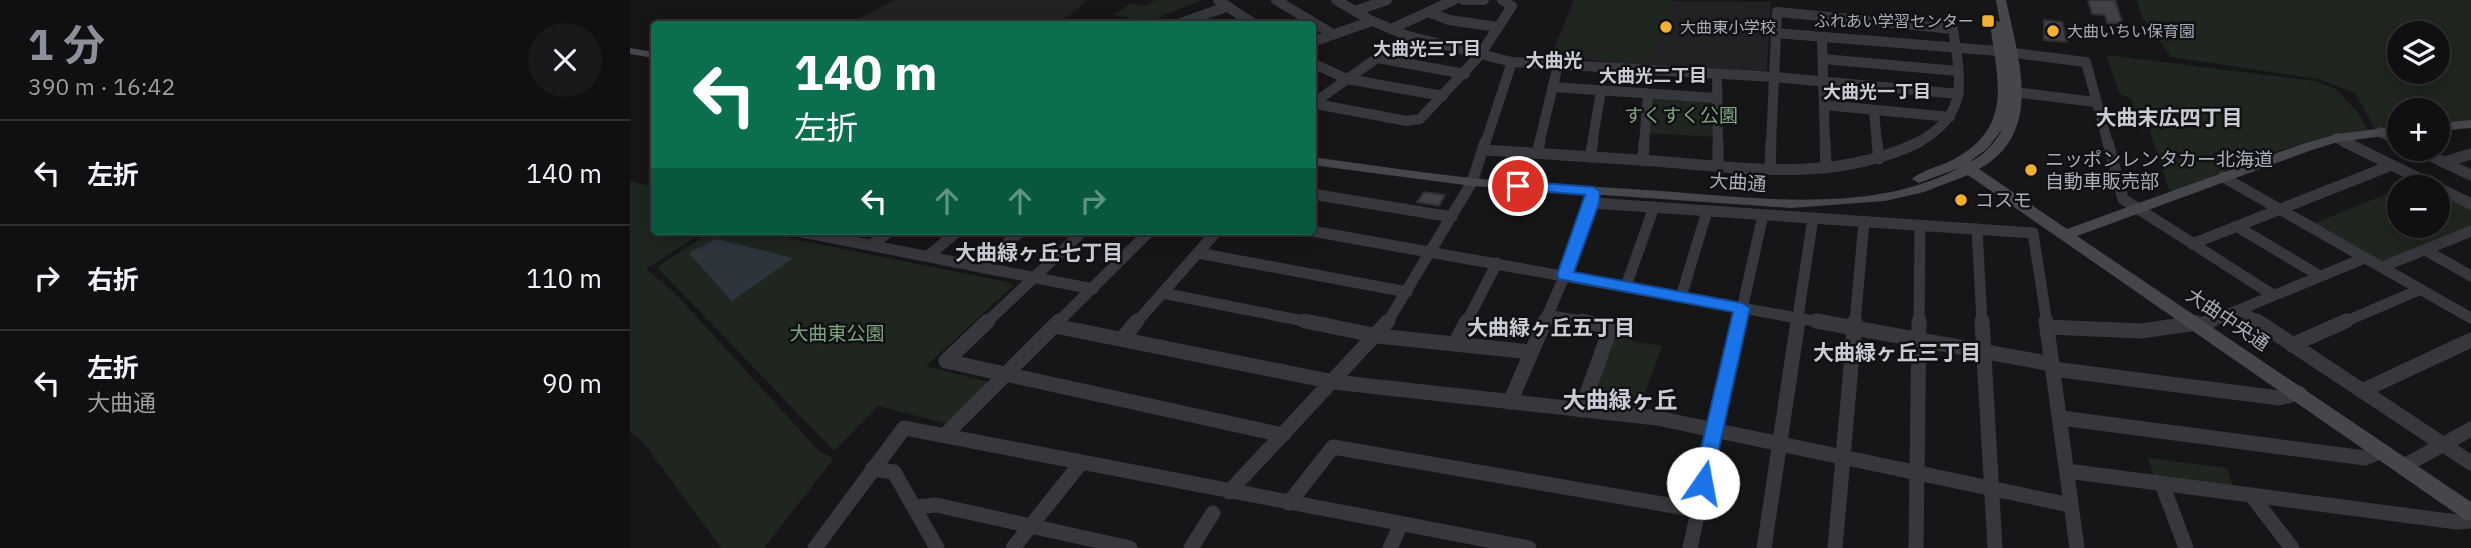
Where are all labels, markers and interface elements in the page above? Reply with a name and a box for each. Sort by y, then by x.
place label: ふれあい学習センター [1814,11,1974,31]
marker: ふれあい学習センター [1980,13,1996,29]
text: 1 分 [28,17,105,72]
place label: 大曲東小学校 [1680,17,1776,37]
marker: 大曲東小学校 [1658,19,1674,35]
place label: 大曲いちい保育園 [2067,21,2195,41]
map controls [2387,21,2450,238]
button: layers [2387,21,2450,84]
button: close [528,23,602,97]
marker: 大曲いちい保育園 [2045,23,2061,39]
district label: 大曲光三丁目 [1373,37,1481,60]
text: 140 m [794,40,938,103]
district label: 大曲光 [1525,48,1583,72]
icon: left [679,49,770,140]
district label: 大曲光二丁目 [1599,64,1707,87]
text: 390 m · 16:42 [28,71,175,101]
district label: 大曲光一丁目 [1823,80,1931,103]
button: + [2387,98,2450,161]
park label: すくすく公園 [1624,103,1738,127]
district label: 大曲末広四丁目 [2096,103,2243,131]
text: 左折 [794,106,858,148]
place label: ニッポンレンタカー北海道 自動車販売部 [2045,147,2273,193]
icon: left [28,154,66,192]
text: 140 m [526,156,602,190]
pin [1488,156,1548,216]
text: 左折 [87,157,139,191]
marker: ニッポンレンタカー北海道 自動車販売部 [2023,162,2039,178]
icon: arrive [1499,167,1537,205]
street label: 大曲通 [1709,168,1767,196]
button: − [2387,175,2450,238]
icon: left [855,182,893,220]
icon: ahead [928,182,966,220]
icon: ahead [1001,182,1039,220]
icon: right [1074,182,1112,220]
place label: コスモ [1975,188,2032,212]
marker: コスモ [1953,192,1969,208]
district label: 大曲緑ヶ丘七丁目 [955,238,1123,266]
icon: right [28,259,66,297]
text: 110 m [526,261,602,295]
text: 右折 [87,262,139,296]
street label: 大曲中央通 [2182,282,2274,356]
district label: 大曲緑ヶ丘五丁目 [1467,313,1635,341]
park label: 大曲東公園 [789,321,885,345]
district label: 大曲緑ヶ丘三丁目 [1813,338,1981,366]
text: 左折 [87,350,139,384]
icon: left [28,364,66,402]
text: 90 m [542,366,602,400]
district label: 大曲緑ヶ丘 [1563,384,1678,414]
text: 大曲通 [87,387,156,417]
position arrow [1666,446,1740,520]

